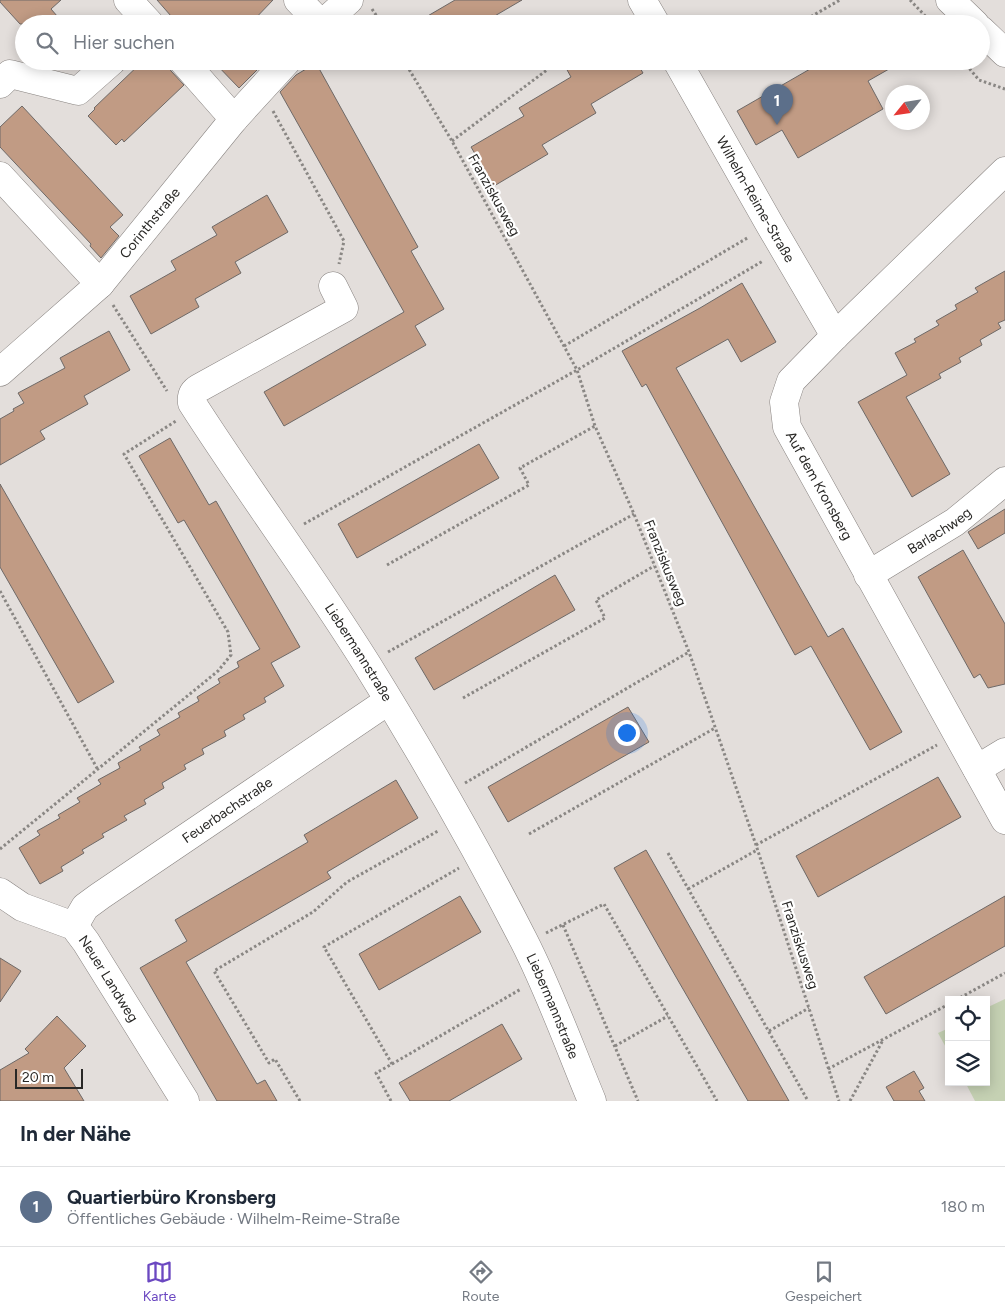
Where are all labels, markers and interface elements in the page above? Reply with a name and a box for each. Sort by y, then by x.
search box [15,15,990,70]
icon: search [33,29,61,57]
text: Hier suchen [73,31,174,54]
pin: 1 [761,84,793,125]
north arrow [885,85,930,130]
street label: Wilhelm-Reime-Straße [713,133,799,266]
street label: Franziskusweg [464,151,524,239]
street label: Corinthstraße [116,184,184,262]
street label: Auf dem Kronsberg [782,428,856,543]
street label: Barlachweg [904,504,975,557]
street label: Franziskusweg [640,517,690,609]
street label: Liebermannstraße [321,600,396,705]
your location [614,720,640,746]
street label: Feuerbachstraße [179,773,276,847]
street label: Franziskusweg [778,899,822,991]
street label: Neuer Landweg [75,932,142,1025]
street label: Liebermannstraße [523,950,583,1062]
map controls [945,996,990,1086]
button: locate [945,996,990,1041]
button: layers [945,1041,990,1086]
scale bar [15,1066,82,1089]
text: 20 m [22,1069,54,1086]
text: In der Nähe [20,1121,131,1146]
text: Quartierbüro Kronsberg [67,1186,276,1209]
text: 1 [33,1197,39,1216]
text: 180 m [941,1197,985,1216]
text: Öffentliches Gebäude · Wilhelm-Reime-Straße [67,1209,400,1228]
tab: Karte [143,1258,176,1305]
tab: Route [462,1258,499,1305]
tab: Gespeichert [785,1258,862,1305]

